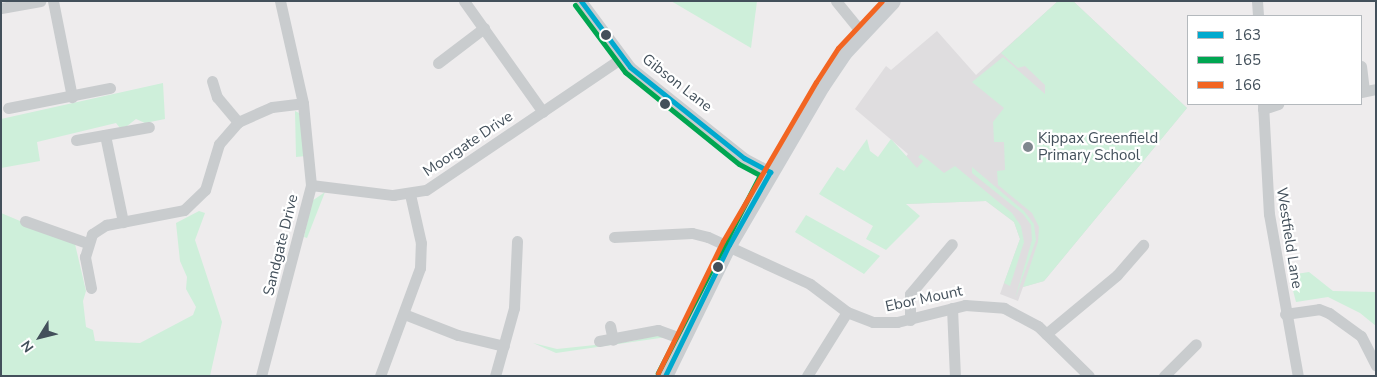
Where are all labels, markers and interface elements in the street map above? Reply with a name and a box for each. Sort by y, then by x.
legend [1187,15,1362,105]
text: 163 [1234,25,1261,45]
unlabelled marker [601,30,611,40]
street label: Gibson Lane [639,50,715,116]
text: 165 [1234,50,1261,70]
text: 166 [1234,75,1261,95]
unlabelled marker [660,99,670,109]
street label: Moorgate Drive [420,107,516,181]
place label: Kippax Greenfield Primary School [1038,129,1158,164]
marker: Kippax Greenfield Primary School [1022,141,1034,153]
street label: Westfield Lane [1272,186,1306,290]
street label: Sandgate Drive [260,192,302,298]
unlabelled marker [713,262,723,272]
street label: Ebor Mount [884,282,964,316]
north arrow [15,312,65,362]
text: N [17,336,38,356]

